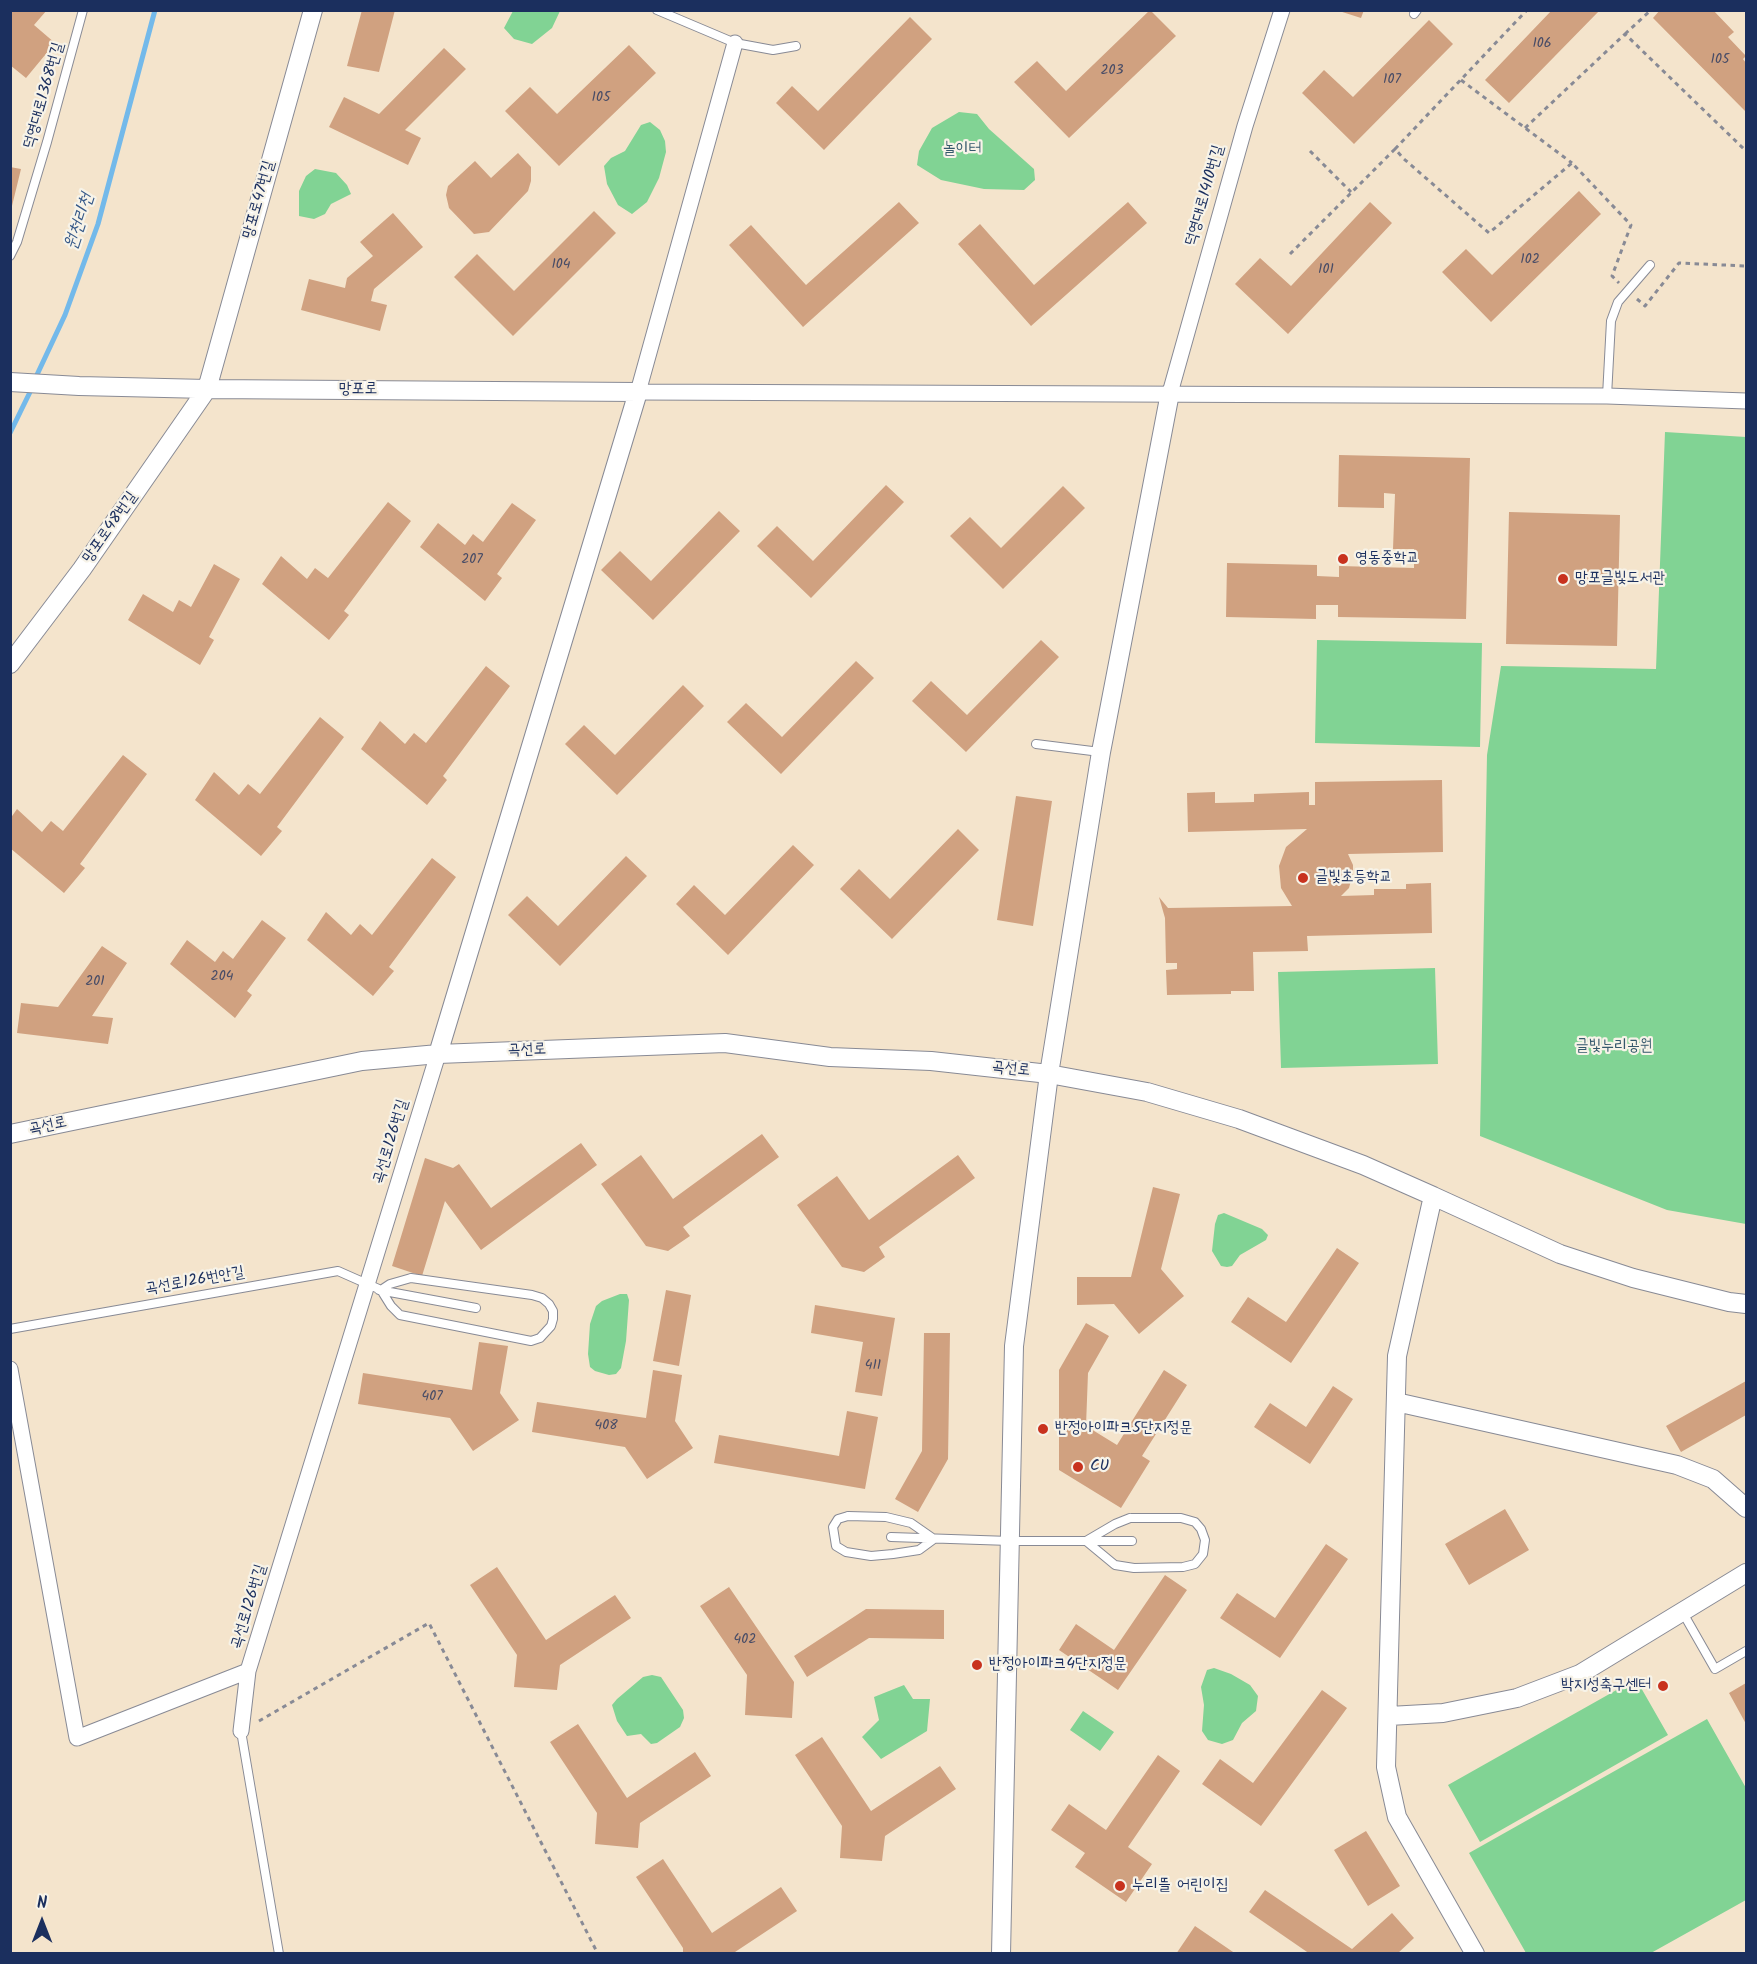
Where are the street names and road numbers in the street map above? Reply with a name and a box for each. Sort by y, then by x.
street label: 덕영대로1368번길 [21,41,69,151]
street label: 덕영대로1410번길 [1182,143,1230,249]
street label: 망포로47번길 [240,159,280,241]
street label: 망포로 [339,380,377,400]
street label: 망포로48번길 [79,489,143,567]
street label: 곡선로 [507,1041,547,1061]
street label: 곡선로 [991,1058,1031,1082]
street label: 곡선로126번길 [370,1097,414,1187]
street label: 곡선로 [27,1114,69,1140]
street label: 곡선로126번안길 [144,1264,246,1300]
street label: 곡선로126번길 [228,1562,272,1652]

